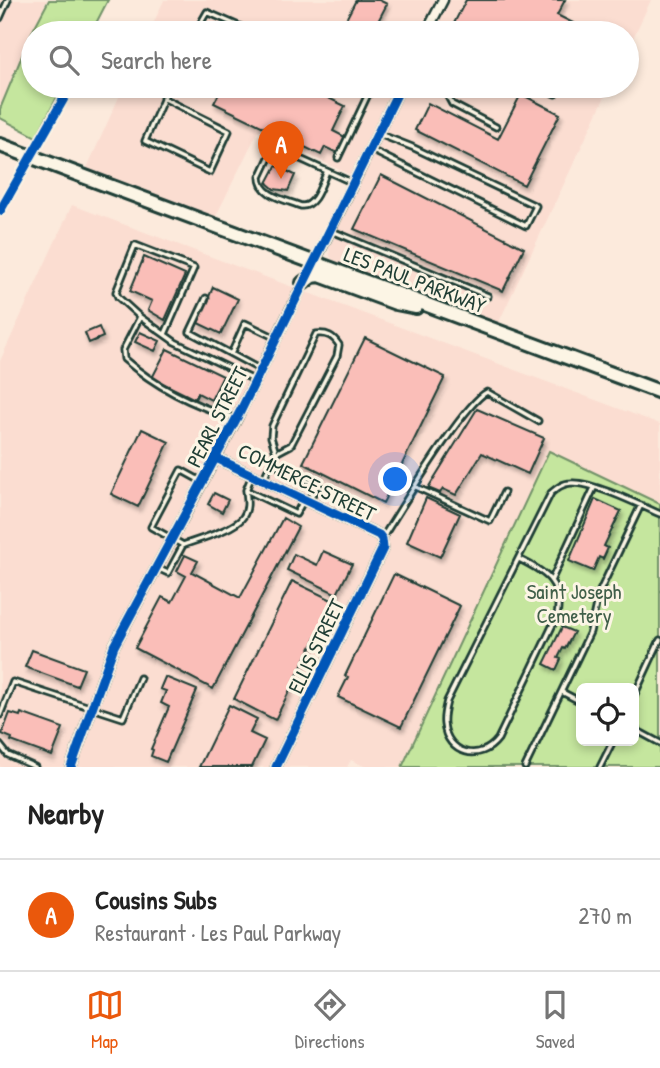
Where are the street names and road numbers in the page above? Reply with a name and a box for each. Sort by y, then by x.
street label: LES PAUL PARKWAY [340,240,491,321]
street label: PEARL STREET [179,361,255,472]
street label: COMMERCE STREET [233,436,382,528]
street label: ELLIS STREET [281,593,352,698]

